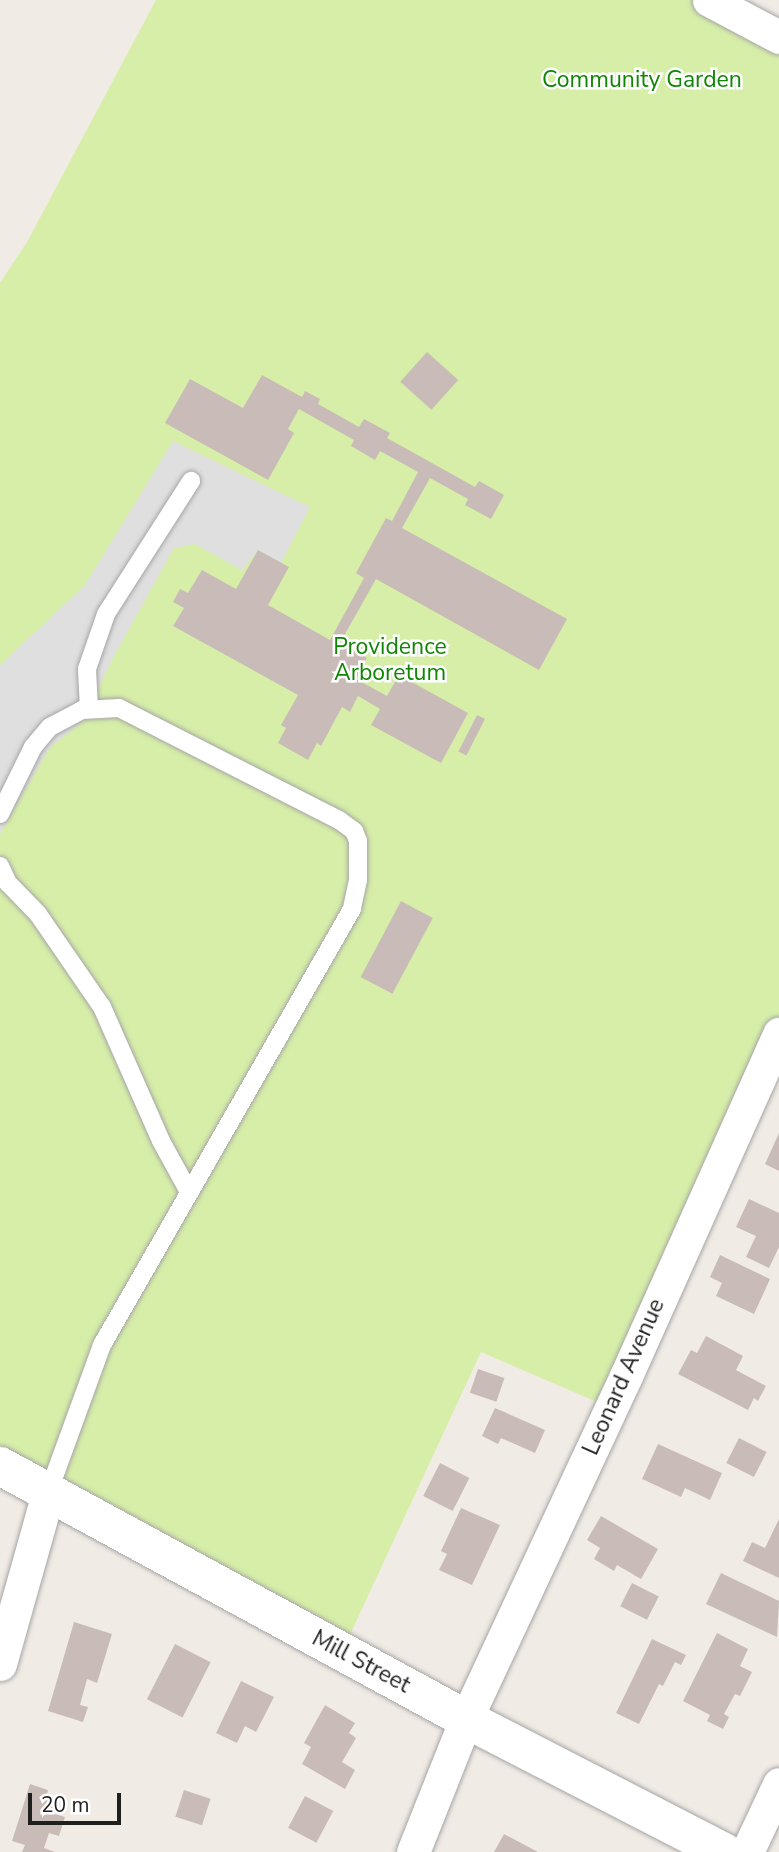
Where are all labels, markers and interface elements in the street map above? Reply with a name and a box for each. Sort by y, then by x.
park label: Community Garden [542,66,742,94]
park label: Providence Arboretum [333,633,447,687]
street label: Leonard Avenue [577,1294,671,1460]
street label: Mill Street [307,1625,415,1699]
scale bar [32,1778,124,1822]
text: 20 m [41,1791,90,1819]

